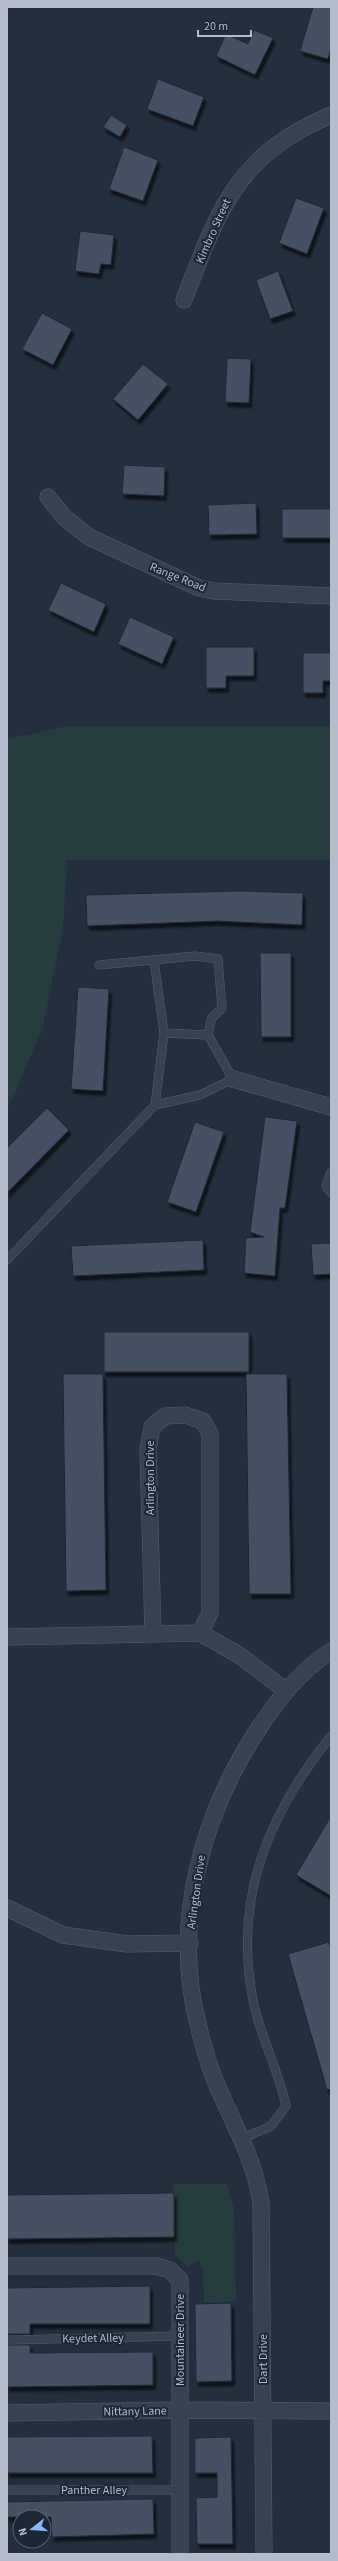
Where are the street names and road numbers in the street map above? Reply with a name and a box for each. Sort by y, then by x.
street label: Kimbro Street [192,196,235,266]
street label: Range Road [147,558,209,596]
street label: Arlington Drive [142,1441,159,1515]
street label: Arlington Drive [183,1854,210,1930]
street label: Mountaineer Drive [172,2294,189,2386]
street label: Keydet Alley [62,2329,124,2348]
street label: Dart Drive [255,2334,272,2384]
street label: Nittany Lane [103,2402,167,2421]
street label: Panther Alley [61,2482,128,2499]

